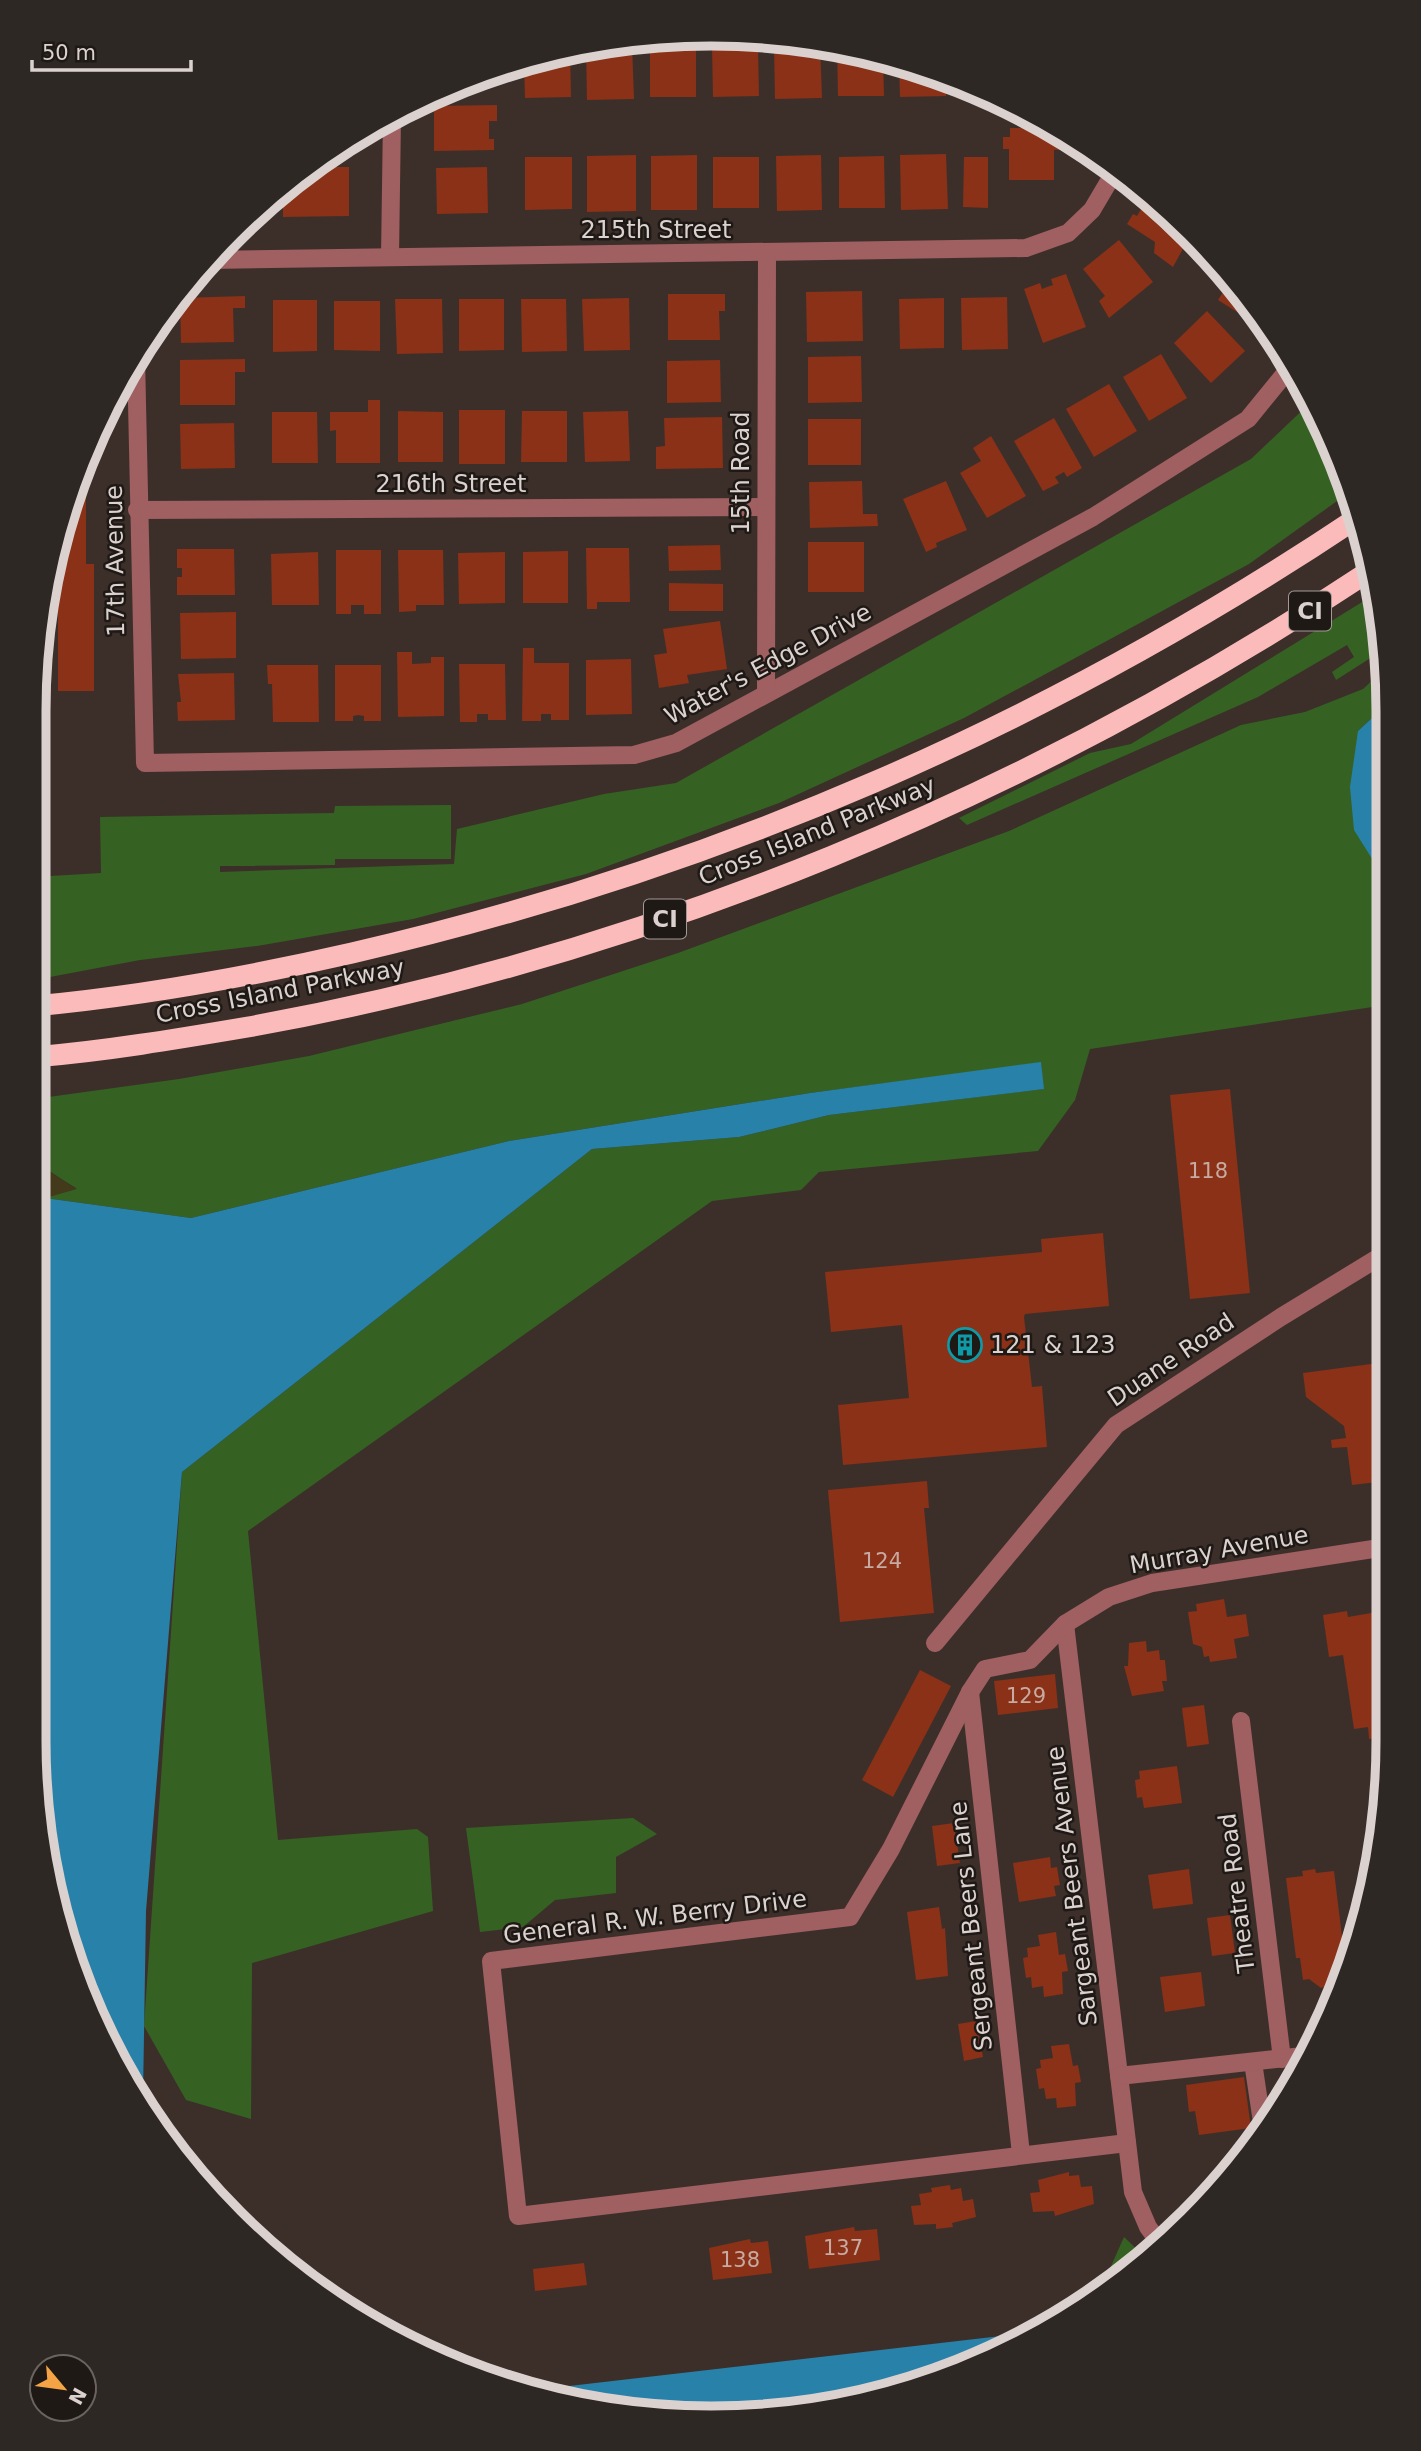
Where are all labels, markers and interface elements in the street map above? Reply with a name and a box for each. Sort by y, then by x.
scale bar [32,28,191,72]
text: 50 m [42,41,96,65]
street label: 215th Street [581,216,731,244]
street label: 15th Road [727,411,755,535]
street label: 216th Street [376,470,526,498]
street label: 17th Avenue [100,485,130,637]
road number: CI [1289,592,1331,631]
street label: Water's Edge Drive [660,598,876,730]
street label: Cross Island Parkway [695,771,939,891]
road number: CI [644,900,686,938]
street label: Cross Island Parkway [153,953,407,1029]
house number: 118 [1188,1159,1228,1183]
street label: Duane Road [1103,1308,1239,1412]
building icon: 121 & 123 [946,1326,984,1364]
place label: 121 & 123 [990,1331,1116,1359]
street label: Murray Avenue [1127,1521,1311,1579]
house number: 124 [862,1549,902,1573]
house number: 129 [1006,1684,1046,1708]
street label: Sargeant Beers Avenue [1041,1745,1103,2027]
street label: Sergeant Beers Lane [944,1800,998,2052]
street label: Theatre Road [1213,1812,1261,1975]
street label: General R. W. Berry Drive [501,1884,809,1950]
house number: 137 [823,2236,863,2260]
house number: 138 [720,2248,760,2272]
north arrow [28,2353,98,2423]
text: N [64,2384,91,2409]

